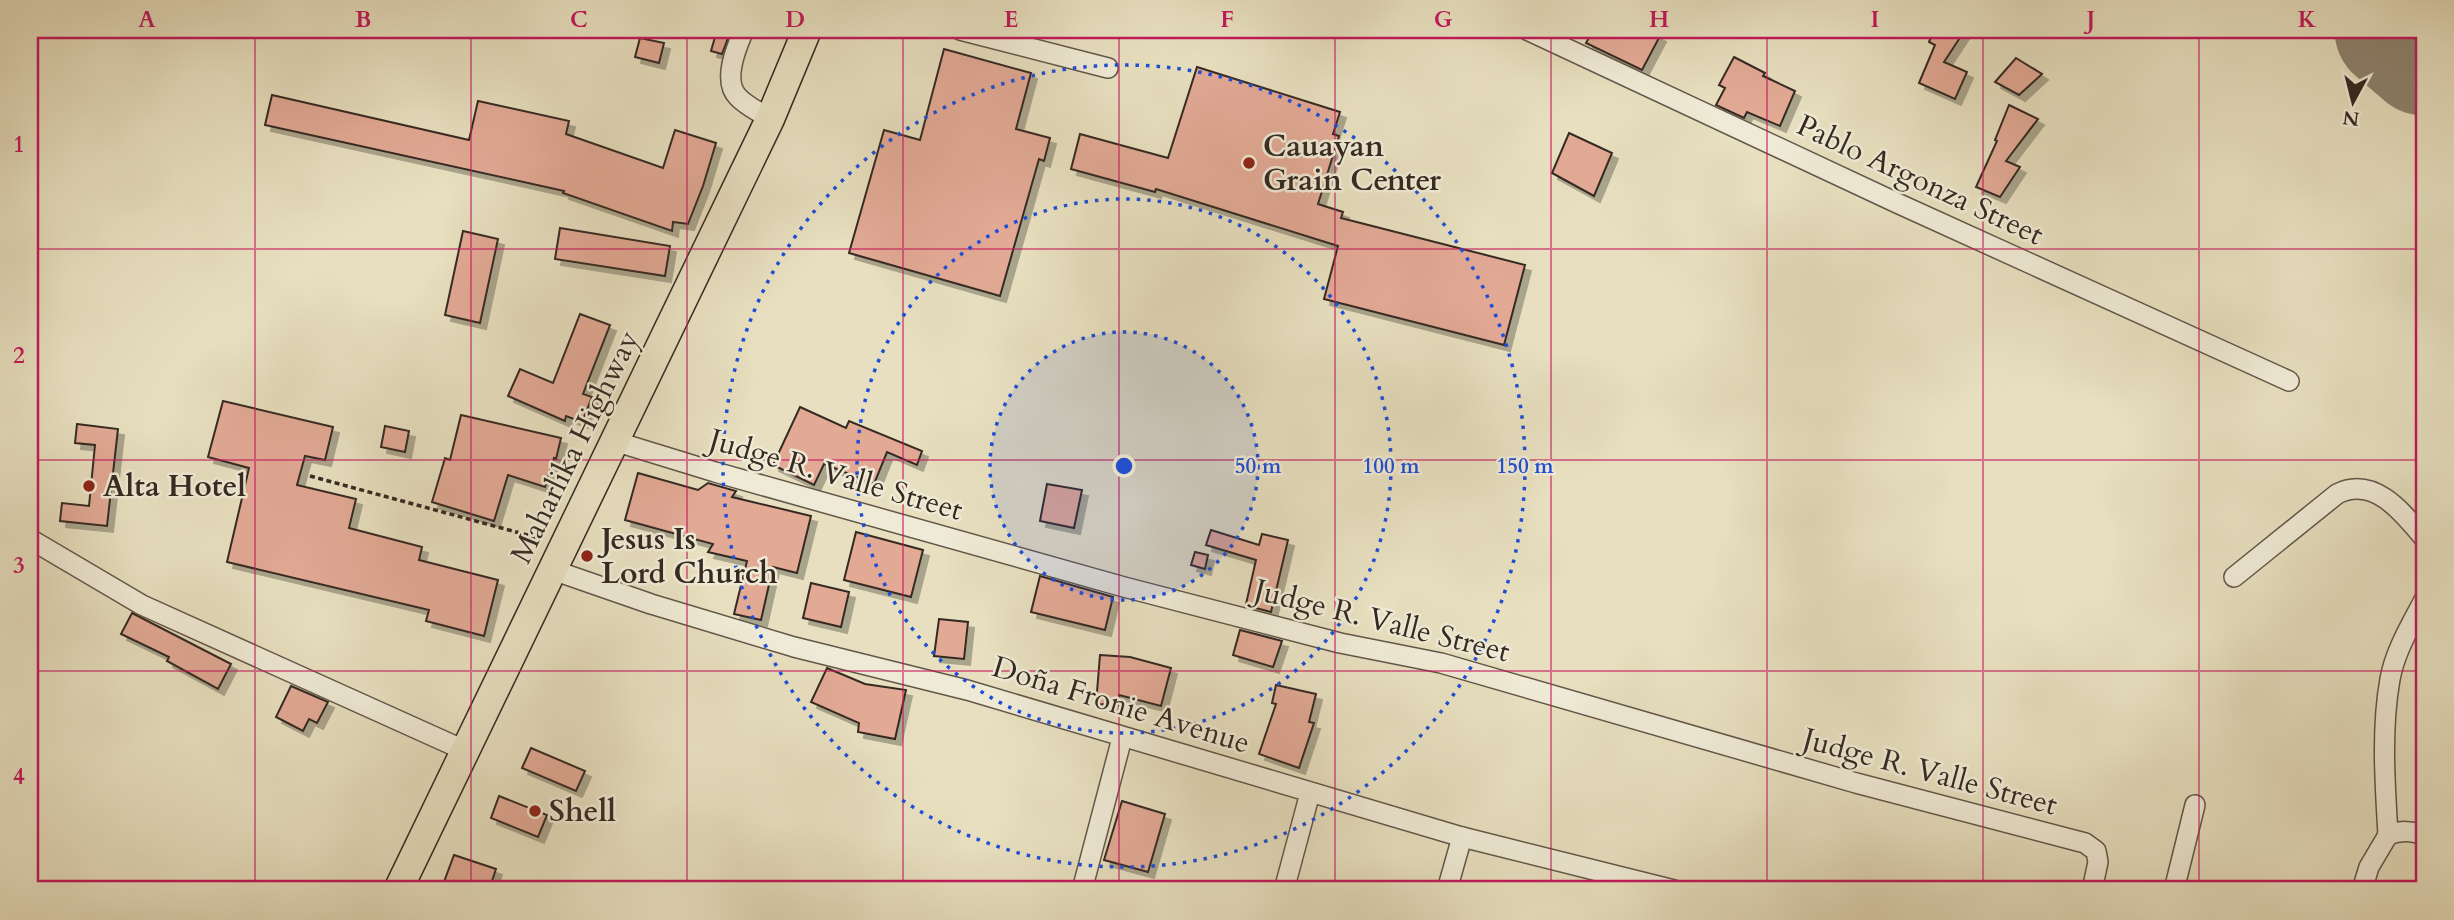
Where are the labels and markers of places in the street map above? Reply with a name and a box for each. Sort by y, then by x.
place label: Cauayan Grain Center [1263,126,1442,201]
marker: Cauayan Grain Center [1241,155,1257,171]
centre of rings [1112,454,1136,478]
place label: Alta Hotel [103,466,246,507]
marker: Alta Hotel [81,478,97,494]
place label: Jesus Is Lord Church [597,519,778,594]
marker: Jesus Is Lord Church [579,548,595,564]
place label: Shell [549,791,616,832]
marker: Shell [527,803,543,819]

